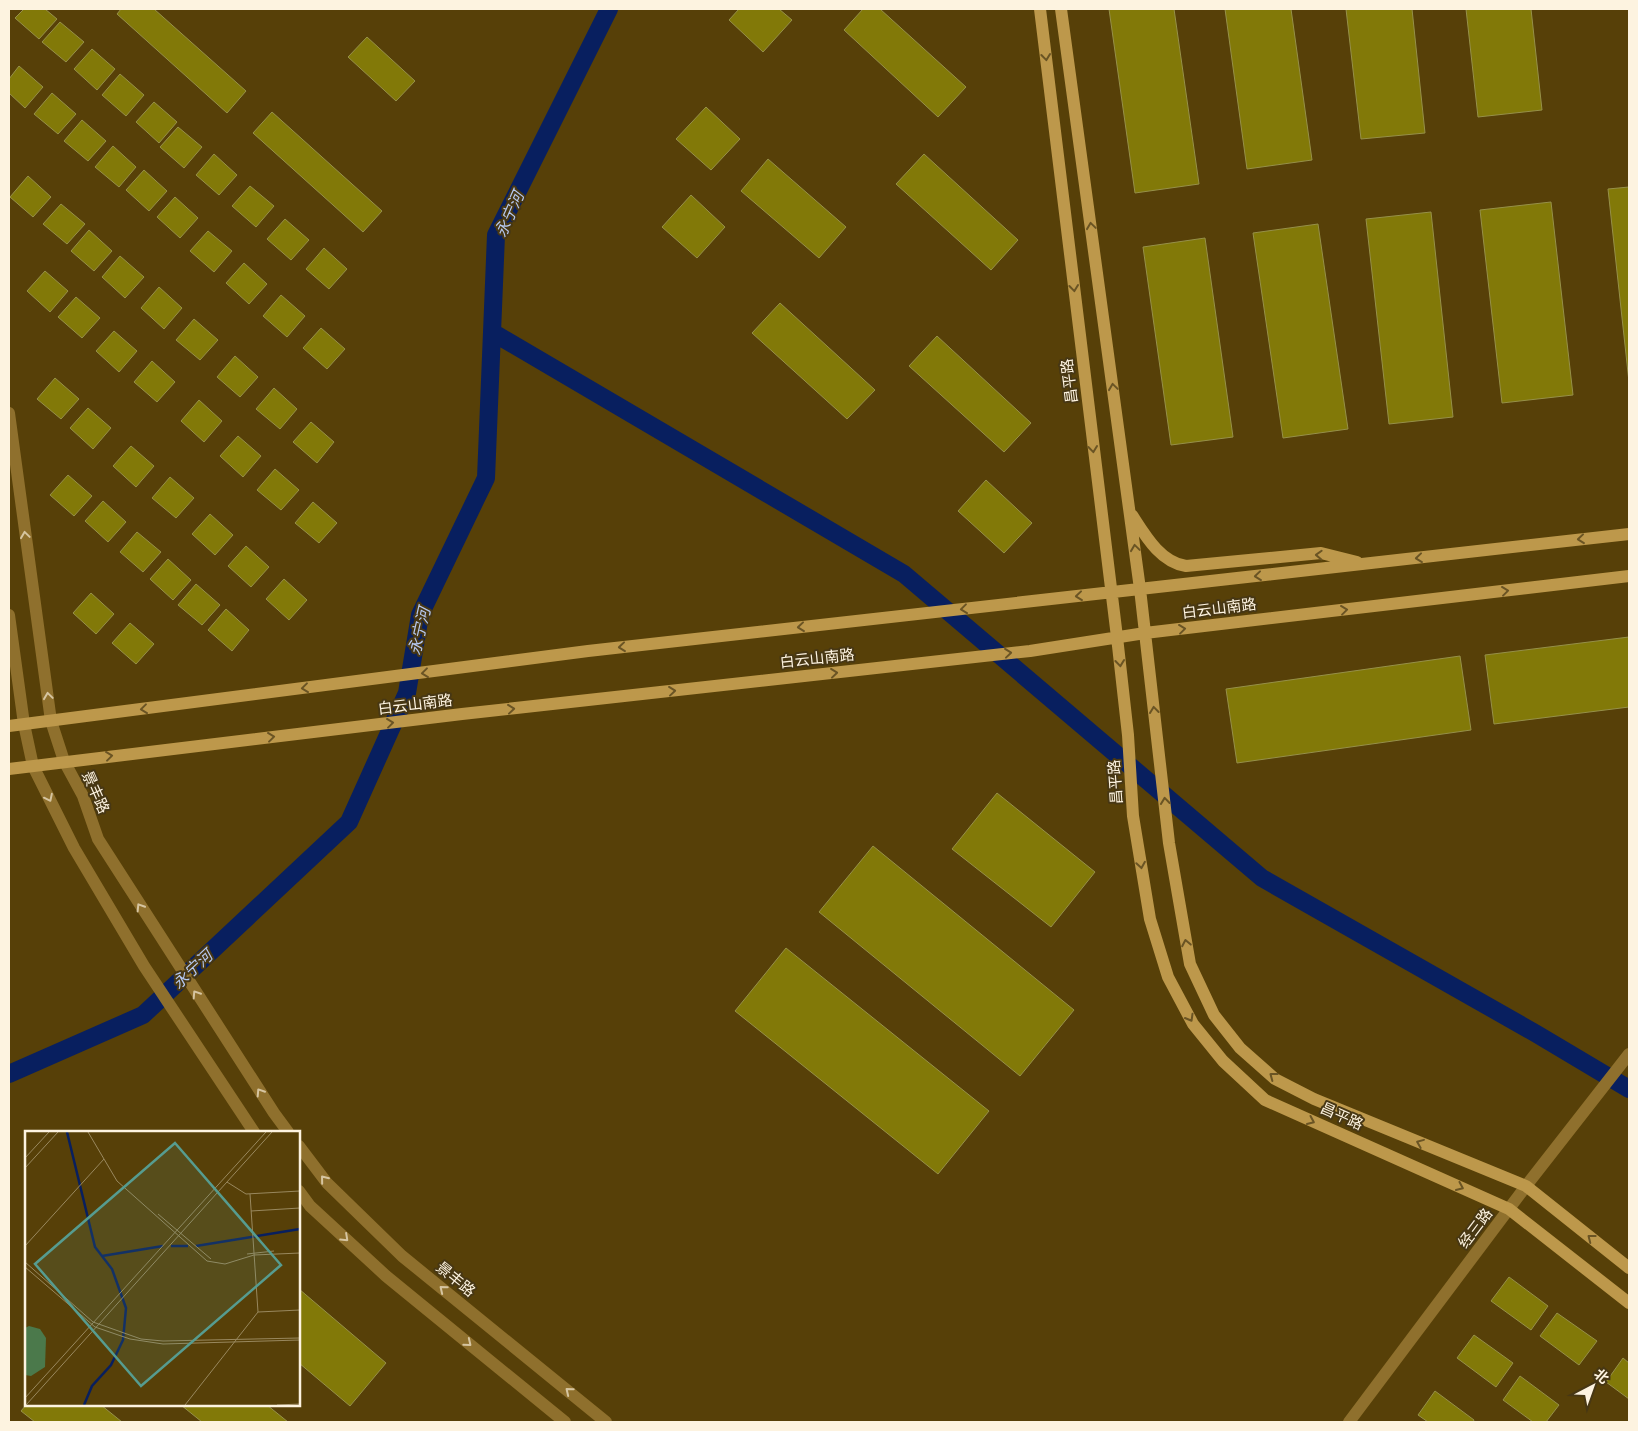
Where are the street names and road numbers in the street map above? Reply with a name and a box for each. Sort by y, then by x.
street label: 昌平路 [1057,358,1081,404]
street label: 白云山南路 [1181,594,1257,622]
street label: 白云山南路 [779,645,855,671]
street label: 白云山南路 [377,690,453,718]
street label: 昌平路 [1104,759,1126,805]
street label: 景丰路 [78,768,114,816]
street label: 昌平路 [1318,1098,1366,1134]
street label: 经三路 [1454,1204,1496,1252]
street label: 景丰路 [433,1257,479,1301]

